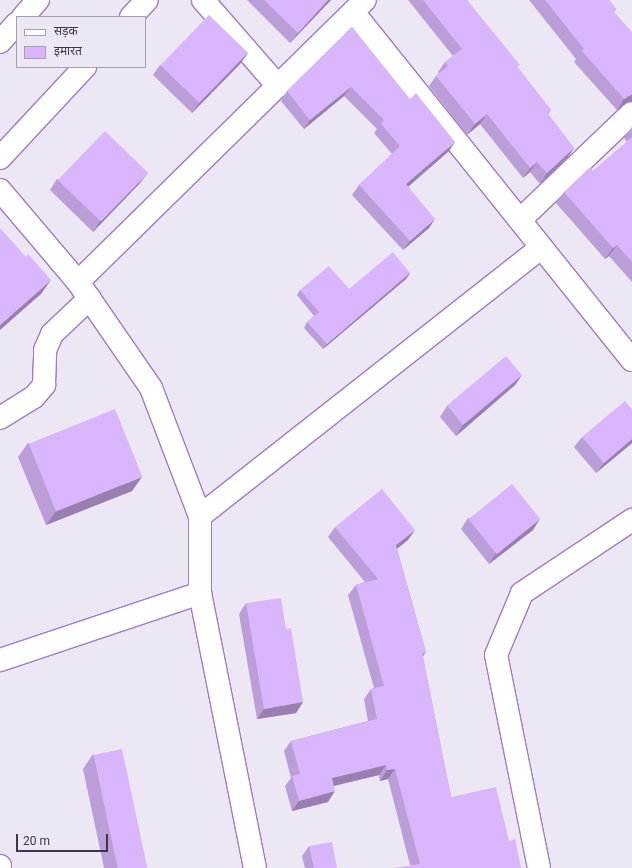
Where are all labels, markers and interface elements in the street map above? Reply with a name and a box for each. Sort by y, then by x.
legend [16,16,146,68]
text: सड़क [54,24,78,38]
text: इमारत [54,44,82,58]
scale bar [18,826,110,852]
text: 20 m [23,834,50,848]

